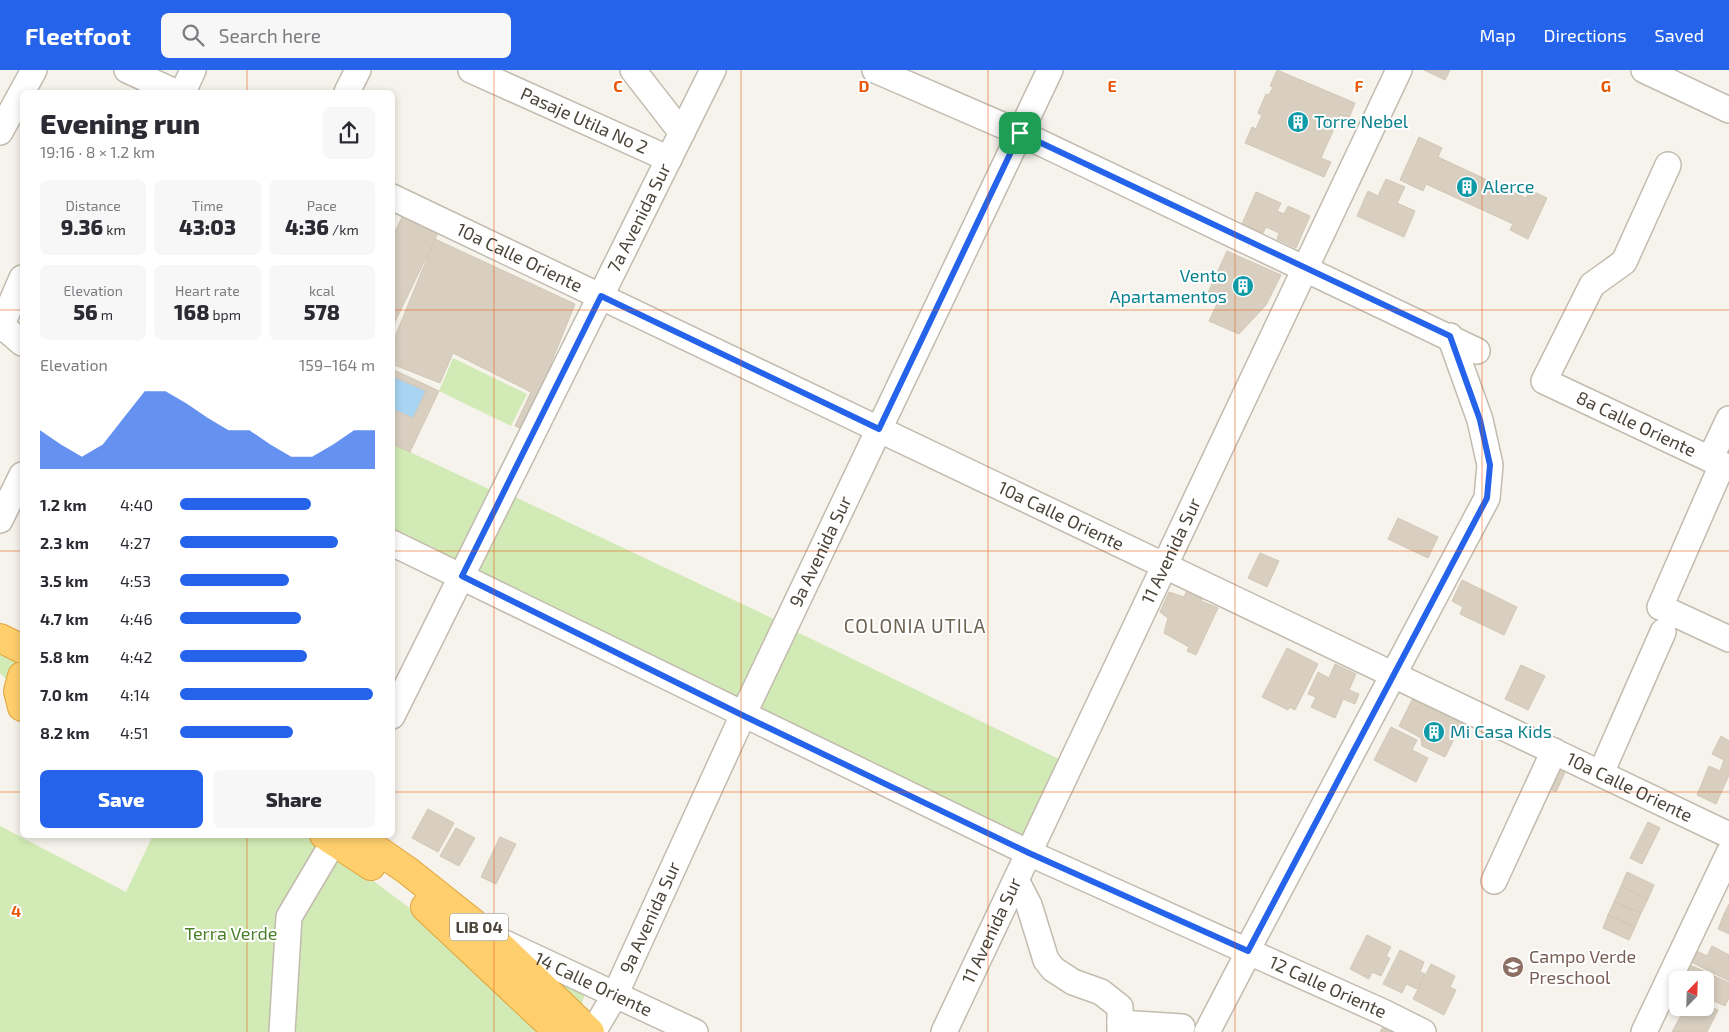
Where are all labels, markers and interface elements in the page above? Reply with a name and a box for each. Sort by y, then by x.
search box [161,13,511,58]
text: Fleetfoot [25,21,131,50]
icon: search [179,21,207,49]
text: Search here [219,24,321,47]
text: Map [1479,24,1516,46]
text: Directions [1544,24,1627,46]
text: Saved [1655,24,1704,46]
text: C [613,76,623,95]
text: D [859,76,870,95]
text: E [1107,76,1117,95]
text: F [1355,76,1364,95]
text: G [1601,76,1611,95]
street label: Pasaje Utila No 2 [517,82,652,158]
text: Evening run [40,106,200,140]
button: share [323,107,375,159]
building icon: Torre Nebel [1286,110,1310,134]
place label: Torre Nebel [1314,110,1409,132]
pin [999,112,1041,154]
icon: arrive [1006,119,1034,147]
text: 19:16 · 8 × 1.2 km [40,142,155,161]
street label: 7a Avenida Sur [602,159,675,276]
building icon: Alerce [1455,175,1479,199]
place label: Alerce [1483,175,1535,197]
text: Distance [66,197,121,214]
text: Time [192,197,223,214]
text: Pace [307,197,337,214]
text: 9.36 [61,214,103,239]
text: 43:03 [179,214,236,239]
text: 4:36 [285,214,329,239]
street label: 10a Calle Oriente [453,217,586,296]
text: km [103,221,126,238]
text: /km [329,221,359,238]
place label: Vento Apartamentos [1109,264,1227,307]
building icon: Vento Apartamentos [1231,274,1255,298]
text: Elevation [63,282,123,299]
text: Heart rate [175,282,240,299]
text: kcal [309,282,335,299]
text: 56 [73,299,98,324]
text: 168 [174,299,209,324]
text: 578 [304,299,340,324]
text: m [98,306,113,323]
text: bpm [209,306,241,323]
text: Elevation [40,355,108,374]
text: 159–164 m [299,355,375,374]
street label: 8a Calle Oriente [1573,386,1700,461]
street label: 10a Calle Oriente [995,476,1128,555]
street label: 9a Avenida Sur [784,492,856,610]
street label: 11 Avenida Sur [1136,494,1205,607]
text: 1.2 km [40,495,87,514]
text: 4:40 [120,495,153,514]
text: 2.3 km [40,533,89,552]
text: 4:27 [120,533,151,552]
text: 3.5 km [40,571,88,590]
text: 4:53 [120,571,151,590]
text: 4.7 km [40,609,89,628]
text: 4:46 [120,609,153,628]
district label: COLONIA UTILA [844,614,986,637]
text: 5.8 km [40,647,89,666]
text: 4:42 [120,647,152,666]
text: 7.0 km [40,685,88,704]
text: 4:14 [120,685,150,704]
building icon: Mi Casa Kids [1422,720,1446,744]
place label: Mi Casa Kids [1450,720,1552,742]
text: 8.2 km [40,723,90,742]
text: 4:51 [120,723,149,742]
street label: 10a Calle Oriente [1563,747,1696,826]
button: Save [40,770,203,828]
button: Share [213,770,375,828]
street label: 9a Avenida Sur [614,858,684,977]
street label: 11 Avenida Sur [957,874,1025,987]
text: 4 [11,901,21,920]
road number: LIB 04 [450,914,508,940]
park label: Terra Verde [185,922,277,944]
place label: Campo Verde Preschool [1529,945,1636,988]
street label: 14 Calle Oriente [531,947,656,1020]
street label: 12 Calle Oriente [1266,950,1390,1022]
school or university icon: Campo Verde Preschool [1501,955,1525,979]
north arrow [1669,971,1714,1016]
map controls [1669,971,1714,1016]

